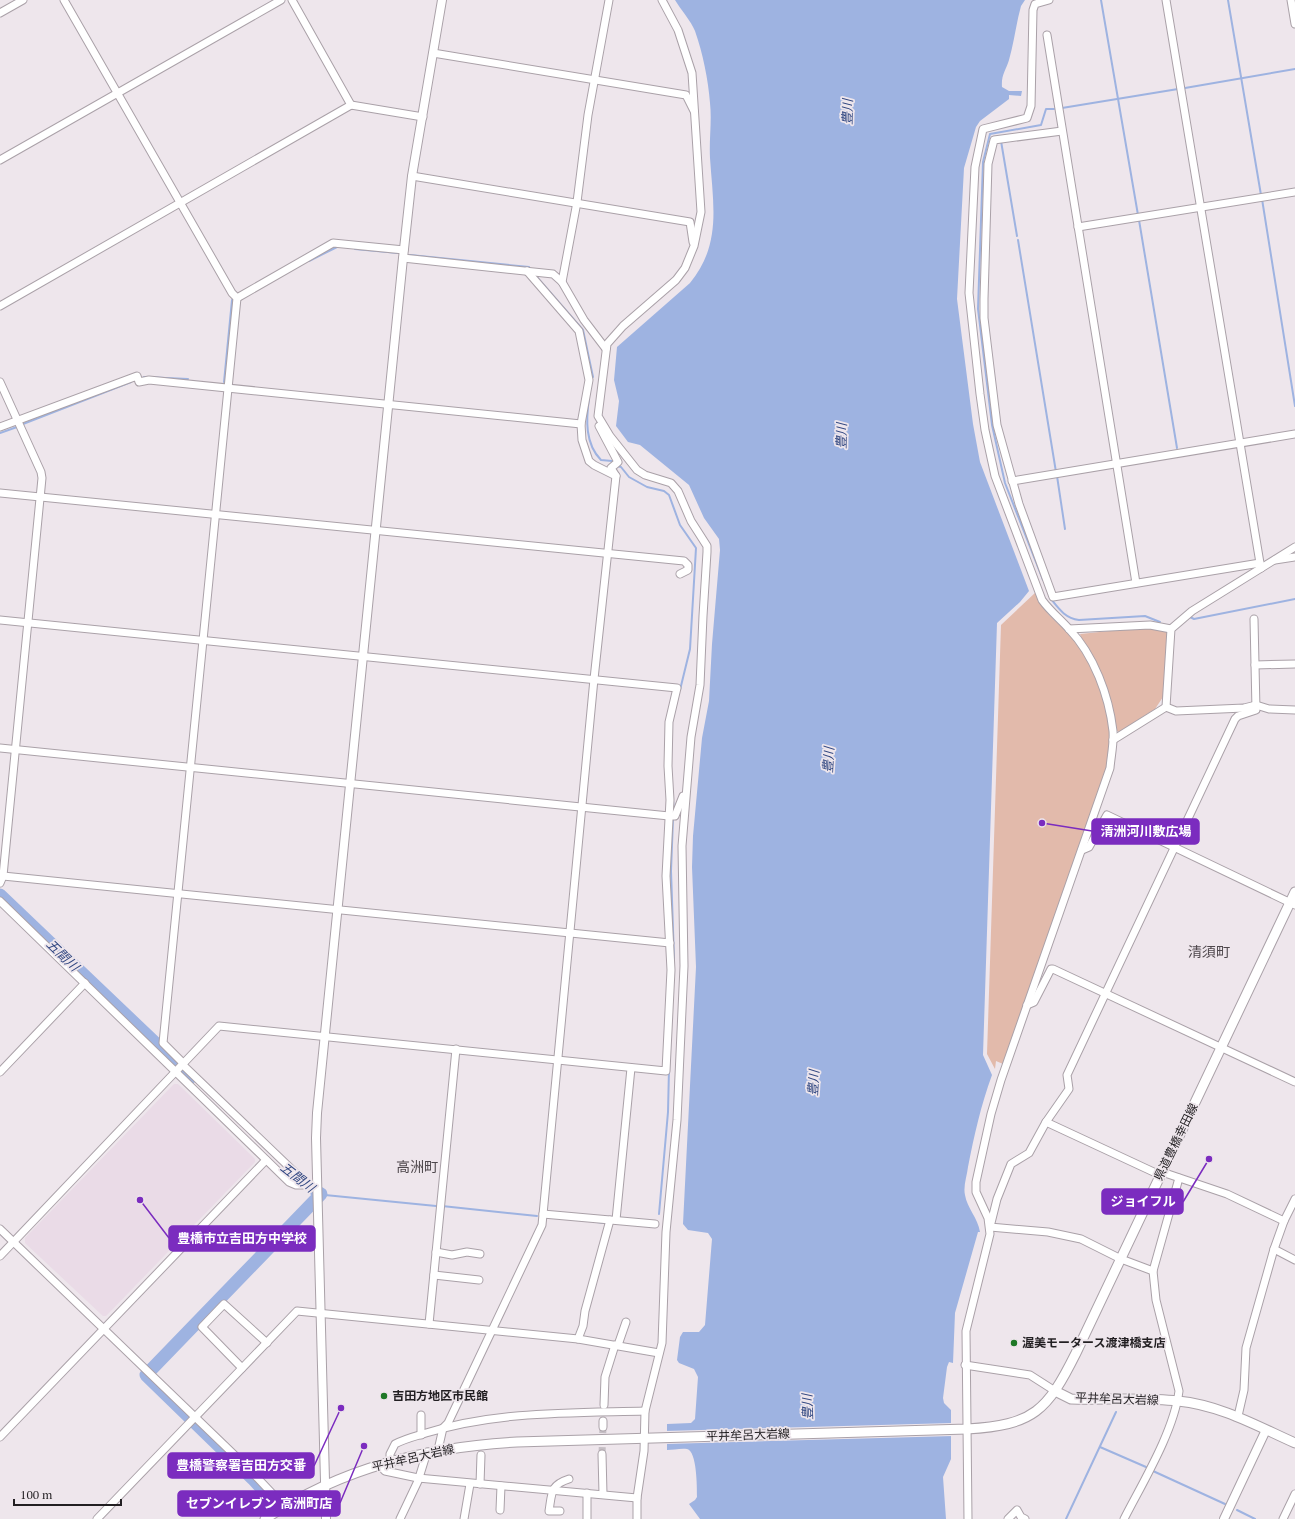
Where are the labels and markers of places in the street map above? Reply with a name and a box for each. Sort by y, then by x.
callout: 清洲河川敷広場 [1092,819,1199,844]
callout: ジョイフル [1102,1189,1183,1214]
callout: 豊橋市立吉田方中学校 [169,1226,315,1251]
place label: 渥美モータース渡津橋支店 [1022,1335,1165,1350]
marker: 渥美モータース渡津橋支店 [1009,1338,1019,1348]
place label: 吉田方地区市民館 [392,1388,488,1403]
marker: 吉田方地区市民館 [379,1391,389,1401]
callout: 豊橋警察署吉田方交番 [168,1453,314,1478]
callout: セブンイレブン 高洲町店 [178,1491,340,1516]

